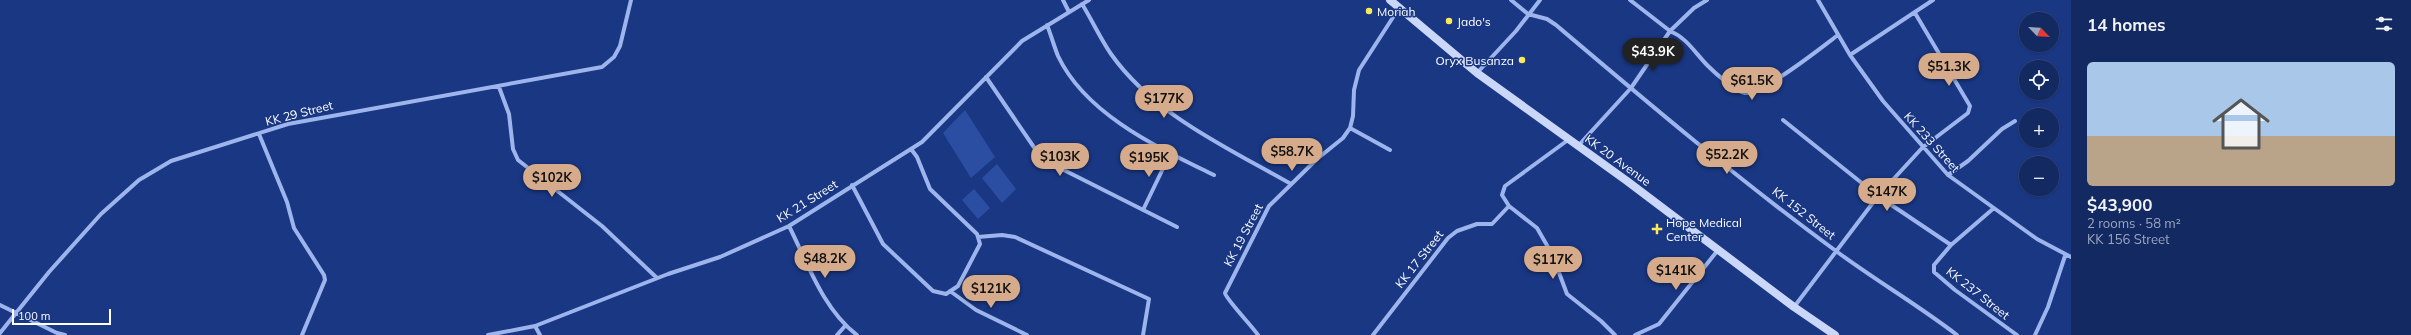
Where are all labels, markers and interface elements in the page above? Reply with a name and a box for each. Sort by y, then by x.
place label: Moriah [1377,4,1416,19]
marker: Moriah [1364,6,1374,16]
north arrow [2019,12,2059,52]
map controls [2019,12,2059,196]
icon: filters [2373,13,2395,35]
place label: Jado's [1457,14,1491,29]
text: 14 homes [2087,14,2166,35]
marker: Jado's [1444,16,1454,26]
pin: $43.9K [1620,38,1686,72]
text: $43.9K [1631,43,1675,59]
place label: Oryx Busanza [1436,53,1514,68]
pin: $51.3K [1916,53,1982,87]
marker: Oryx Busanza [1517,55,1527,65]
text: $51.3K [1927,58,1971,74]
button: locate [2019,60,2059,100]
pin: $61.5K [1719,67,1785,101]
text: $61.5K [1730,72,1774,88]
pin: $177K [1136,85,1192,119]
icon: home [2205,88,2277,160]
text: $177K [1144,90,1184,106]
street label: KK 29 Street [264,97,334,129]
button: + [2019,108,2059,148]
street label: KK 233 Street [1901,109,1963,175]
street label: KK 20 Avenue [1582,131,1654,189]
pin: $58.7K [1259,138,1325,172]
pin: $52.2K [1694,141,1760,175]
pin: $103K [1032,143,1088,177]
text: $58.7K [1270,143,1314,159]
pin: $195K [1121,144,1177,178]
text: $52.2K [1705,146,1749,162]
text: $103K [1040,148,1080,164]
text: $195K [1129,149,1169,165]
button: − [2019,156,2059,196]
pin: $102K [524,164,580,198]
text: $102K [532,169,572,185]
street label: KK 21 Street [774,176,840,226]
pin: $147K [1859,178,1915,212]
text: $147K [1867,183,1907,199]
street label: KK 152 Street [1769,184,1839,242]
text: $43,900 [2087,194,2152,215]
street label: KK 19 Street [1220,201,1266,269]
place label: Hope Medical Center [1666,215,1742,244]
text: 2 rooms · 58 m² [2087,215,2181,231]
marker: Hope Medical Center [1651,223,1663,235]
street label: KK 17 Street [1392,227,1446,291]
text: KK 156 Street [2087,231,2170,247]
pin: $48.2K [792,245,858,279]
pin: $117K [1525,246,1581,280]
text: $48.2K [803,250,847,266]
text: $117K [1533,251,1573,267]
pin: $141K [1648,257,1704,291]
text: $141K [1656,262,1696,278]
street label: KK 237 Street [1943,264,2013,322]
pin: $121K [963,275,1019,309]
text: $121K [971,280,1011,296]
scale bar [12,307,111,326]
text: 100 m [18,309,50,323]

